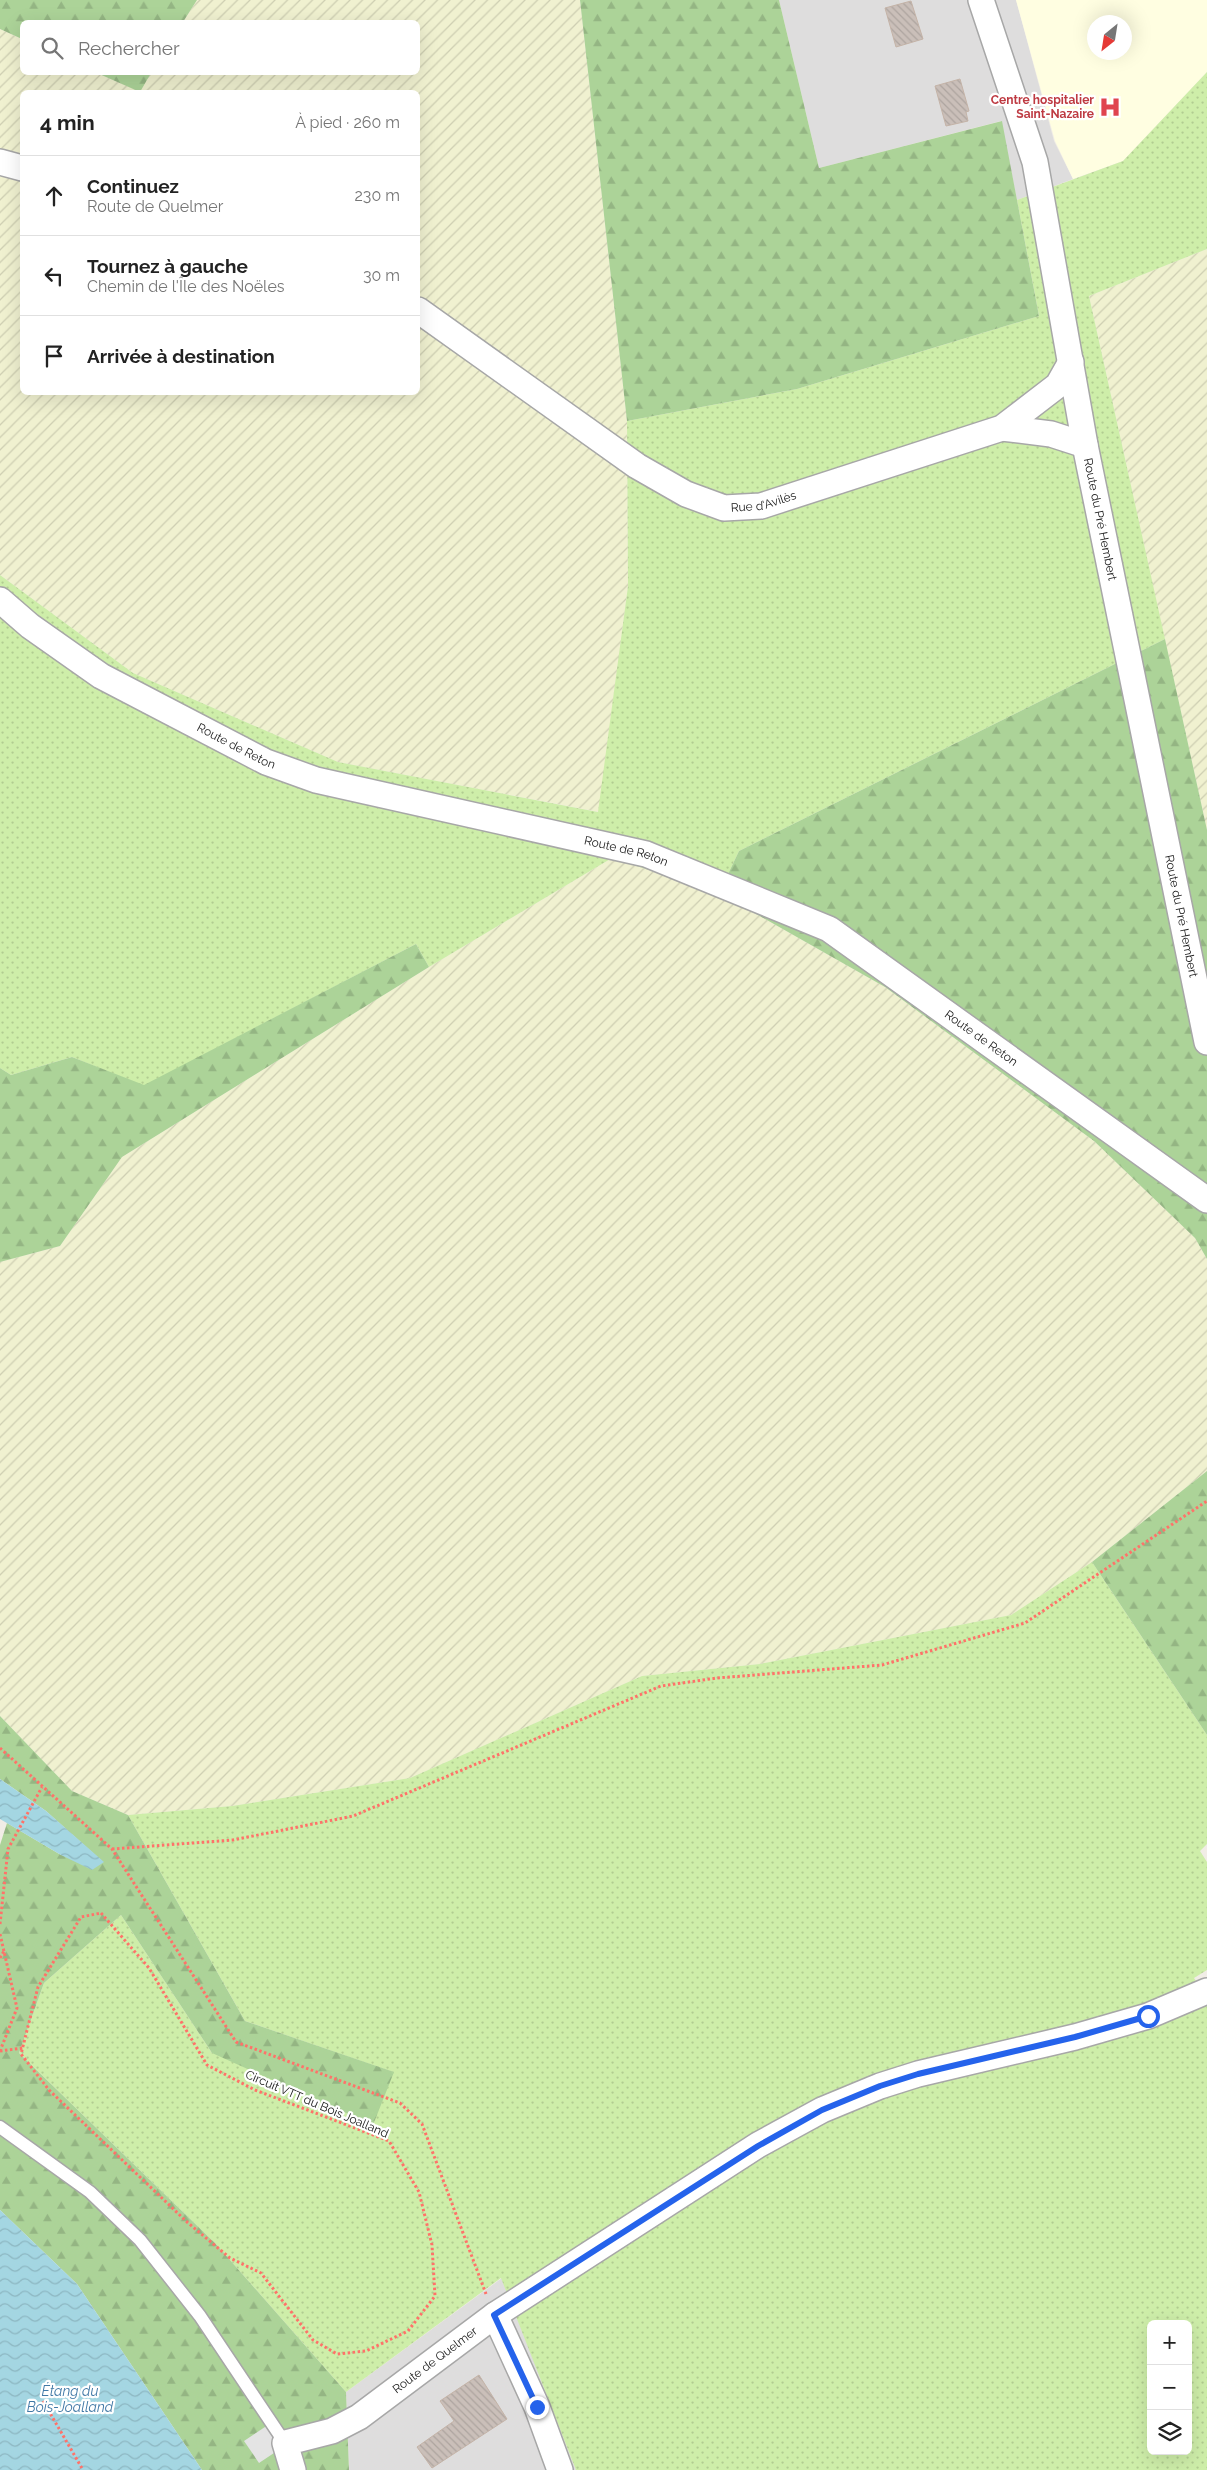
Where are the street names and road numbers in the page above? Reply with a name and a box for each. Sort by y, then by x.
street label: Route du Pré Hembert [1081,457,1120,582]
street label: Rue d'Avilès [730,488,798,515]
street label: Route de Reton [195,720,277,772]
street label: Route de Reton [583,833,670,869]
street label: Route du Pré Hembert [1162,854,1201,979]
street label: Route de Reton [942,1007,1020,1069]
street label: Circuit VTT du Bois Joalland [243,2067,391,2141]
street label: Route de Quelmer [390,2323,481,2396]

